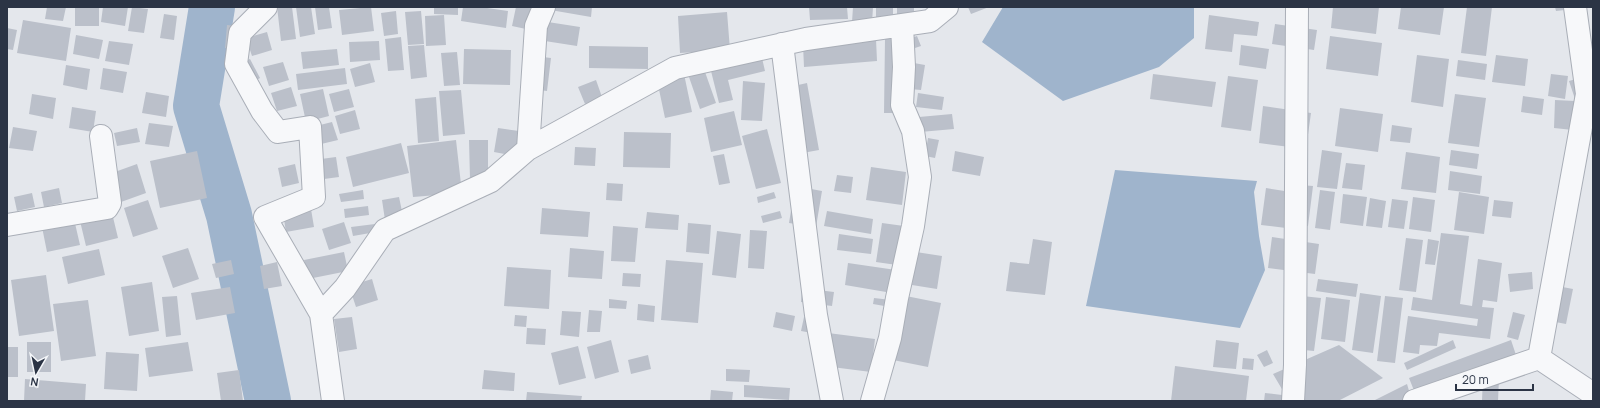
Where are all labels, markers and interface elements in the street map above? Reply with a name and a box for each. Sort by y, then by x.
north arrow [16,352,56,392]
scale bar [1456,366,1533,392]
text: 20 m [1462,371,1489,388]
text: N [29,374,39,390]

